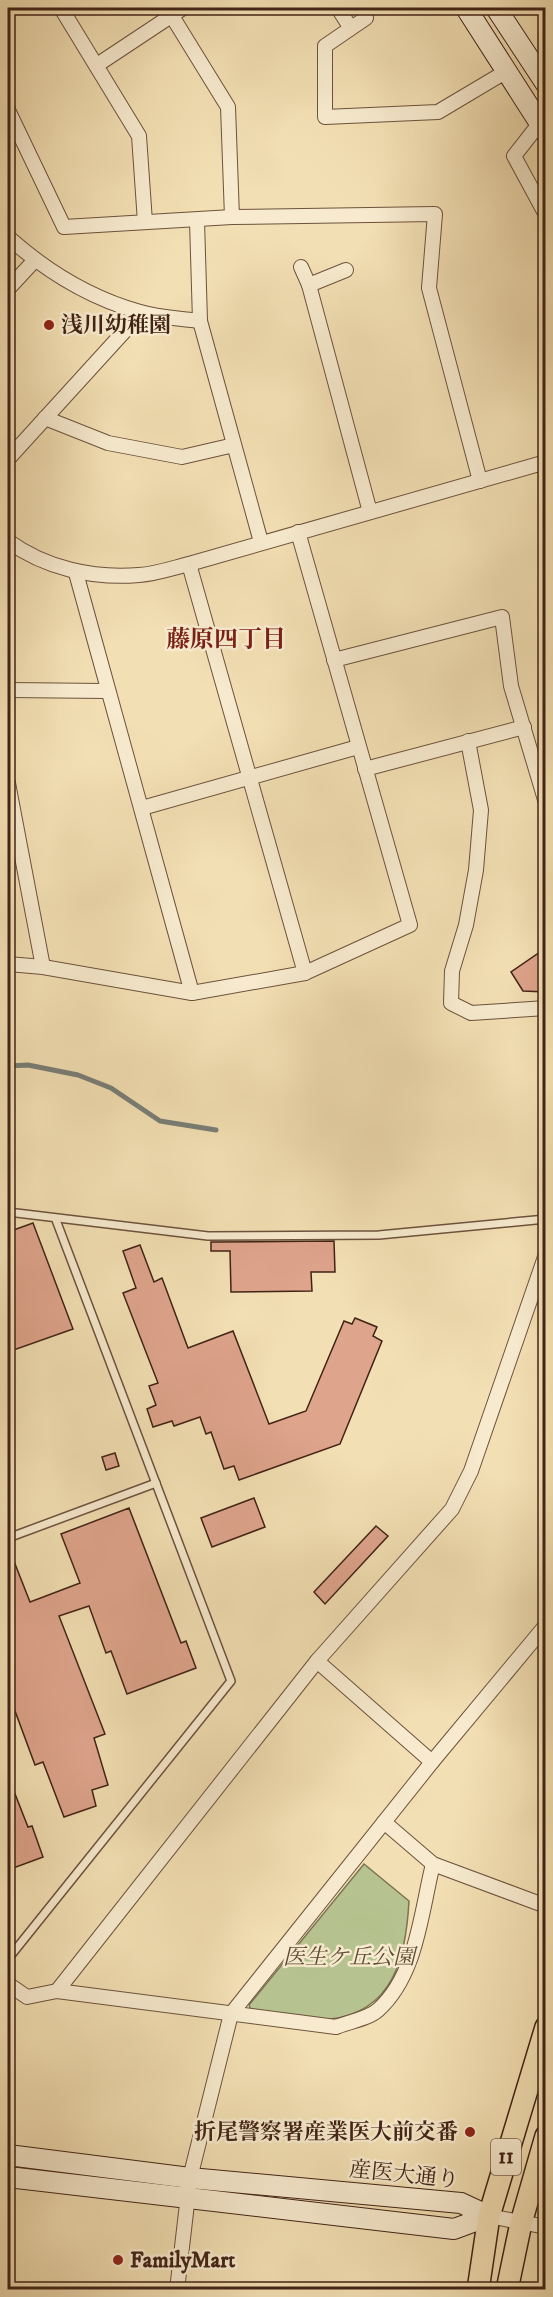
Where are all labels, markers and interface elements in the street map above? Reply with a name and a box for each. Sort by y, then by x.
place label: 浅川幼稚園 [61,312,171,339]
marker: 浅川幼稚園 [42,318,56,332]
district label: 藤原四丁目 [166,625,286,655]
park label: 医生ケ丘公園 [283,1944,418,1971]
place label: 折尾警察署産業医大前交番 [194,2119,458,2146]
marker: 折尾警察署産業医大前交番 [463,2125,477,2139]
road number: 11 [491,2139,521,2175]
street label: 産医大通り [348,2156,460,2194]
place label: FamilyMart [130,2247,235,2274]
marker: FamilyMart [111,2253,125,2267]

